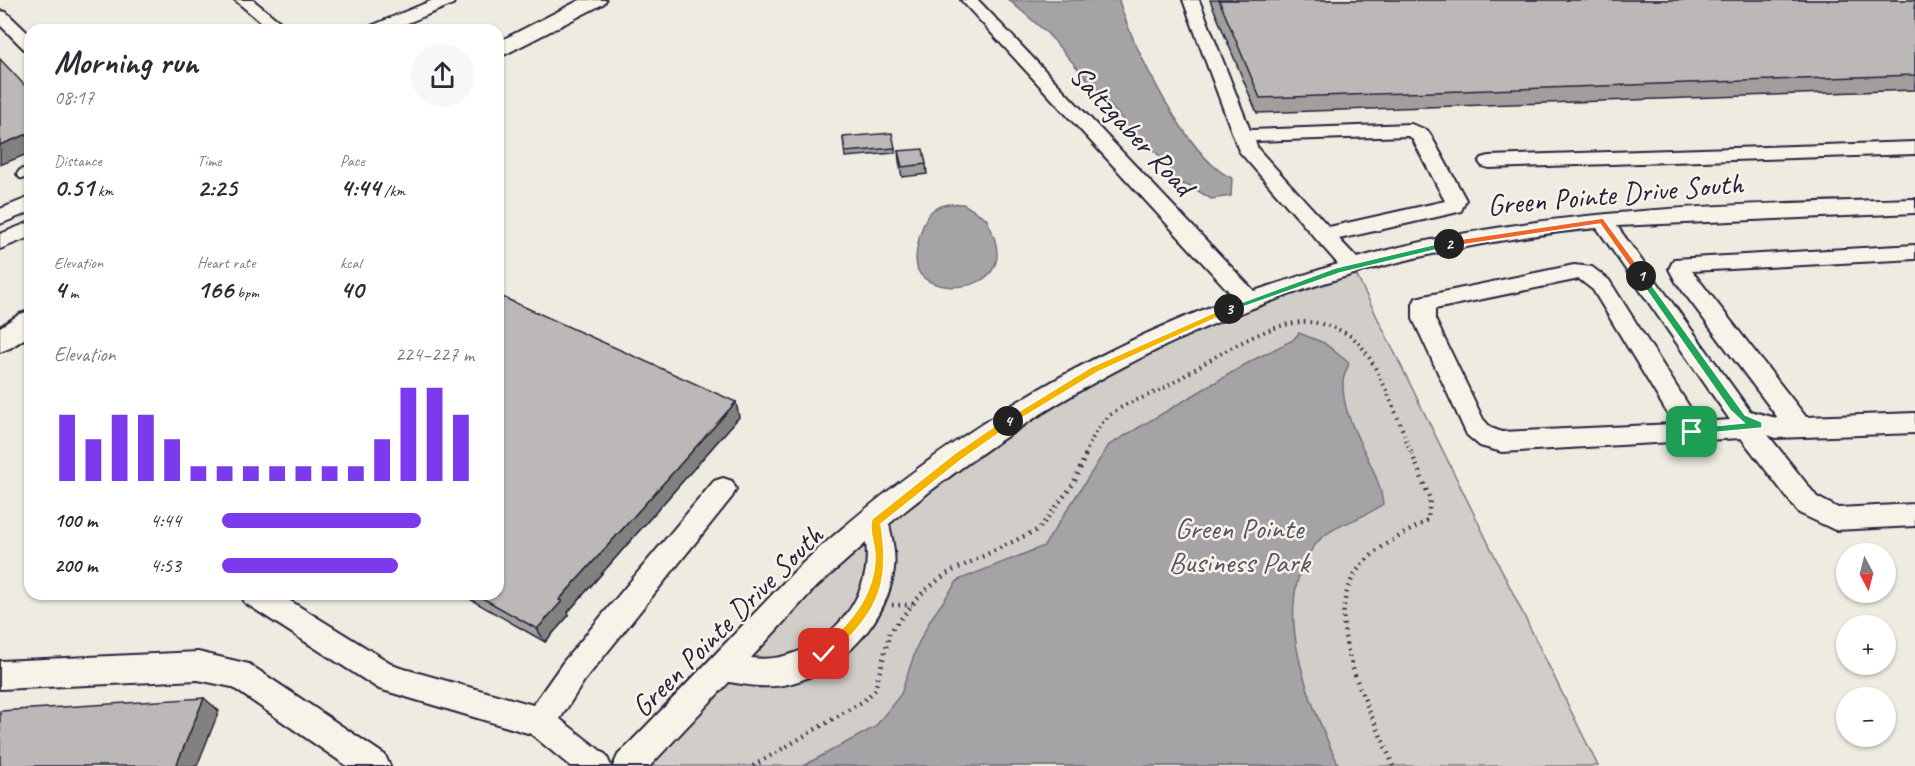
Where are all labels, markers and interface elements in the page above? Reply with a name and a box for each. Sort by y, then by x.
text: Morning run [54,41,198,83]
button: share [411,44,474,107]
street label: Saltzgaber Road [1062,56,1205,207]
text: 08:17 [54,85,94,110]
text: Distance [54,151,102,171]
text: Time [197,151,221,171]
text: Pace [340,151,365,171]
street label: Green Pointe Drive South [1486,164,1746,224]
text: 0.51 [54,171,94,204]
text: 2:25 [197,171,237,204]
text: 4:44 [340,171,380,204]
text: km [94,181,113,201]
text: /km [380,181,405,201]
pin: 2 [1434,229,1464,259]
text: 2 [1445,234,1453,254]
text: Elevation [54,253,103,273]
text: Heart rate [197,253,255,273]
text: kcal [340,253,361,273]
pin: 1 [1626,261,1656,291]
text: 1 [1637,266,1645,286]
text: 4 [54,273,66,306]
text: 166 [197,273,233,306]
text: 40 [340,273,363,306]
text: m [66,283,79,303]
text: bpm [233,283,259,303]
pin: 3 [1214,294,1244,324]
text: 3 [1225,299,1233,319]
text: Elevation [54,342,116,367]
text: 224–227 m [395,342,474,367]
pin: 4 [993,406,1023,436]
pin [1666,406,1717,457]
text: 4 [1004,411,1012,431]
icon: arrive [1675,415,1708,448]
text: 100 m [54,508,97,533]
text: 4:44 [150,508,181,533]
park label: Green Pointe Business Park [1168,509,1312,581]
street label: Green Pointe Drive South [623,516,832,725]
north arrow [1836,543,1896,603]
map controls [1836,543,1896,747]
text: 200 m [54,553,97,578]
text: 4:53 [150,553,181,578]
button: + [1836,615,1896,675]
pin [798,628,849,679]
icon: check [807,637,840,670]
button: − [1836,687,1896,747]

